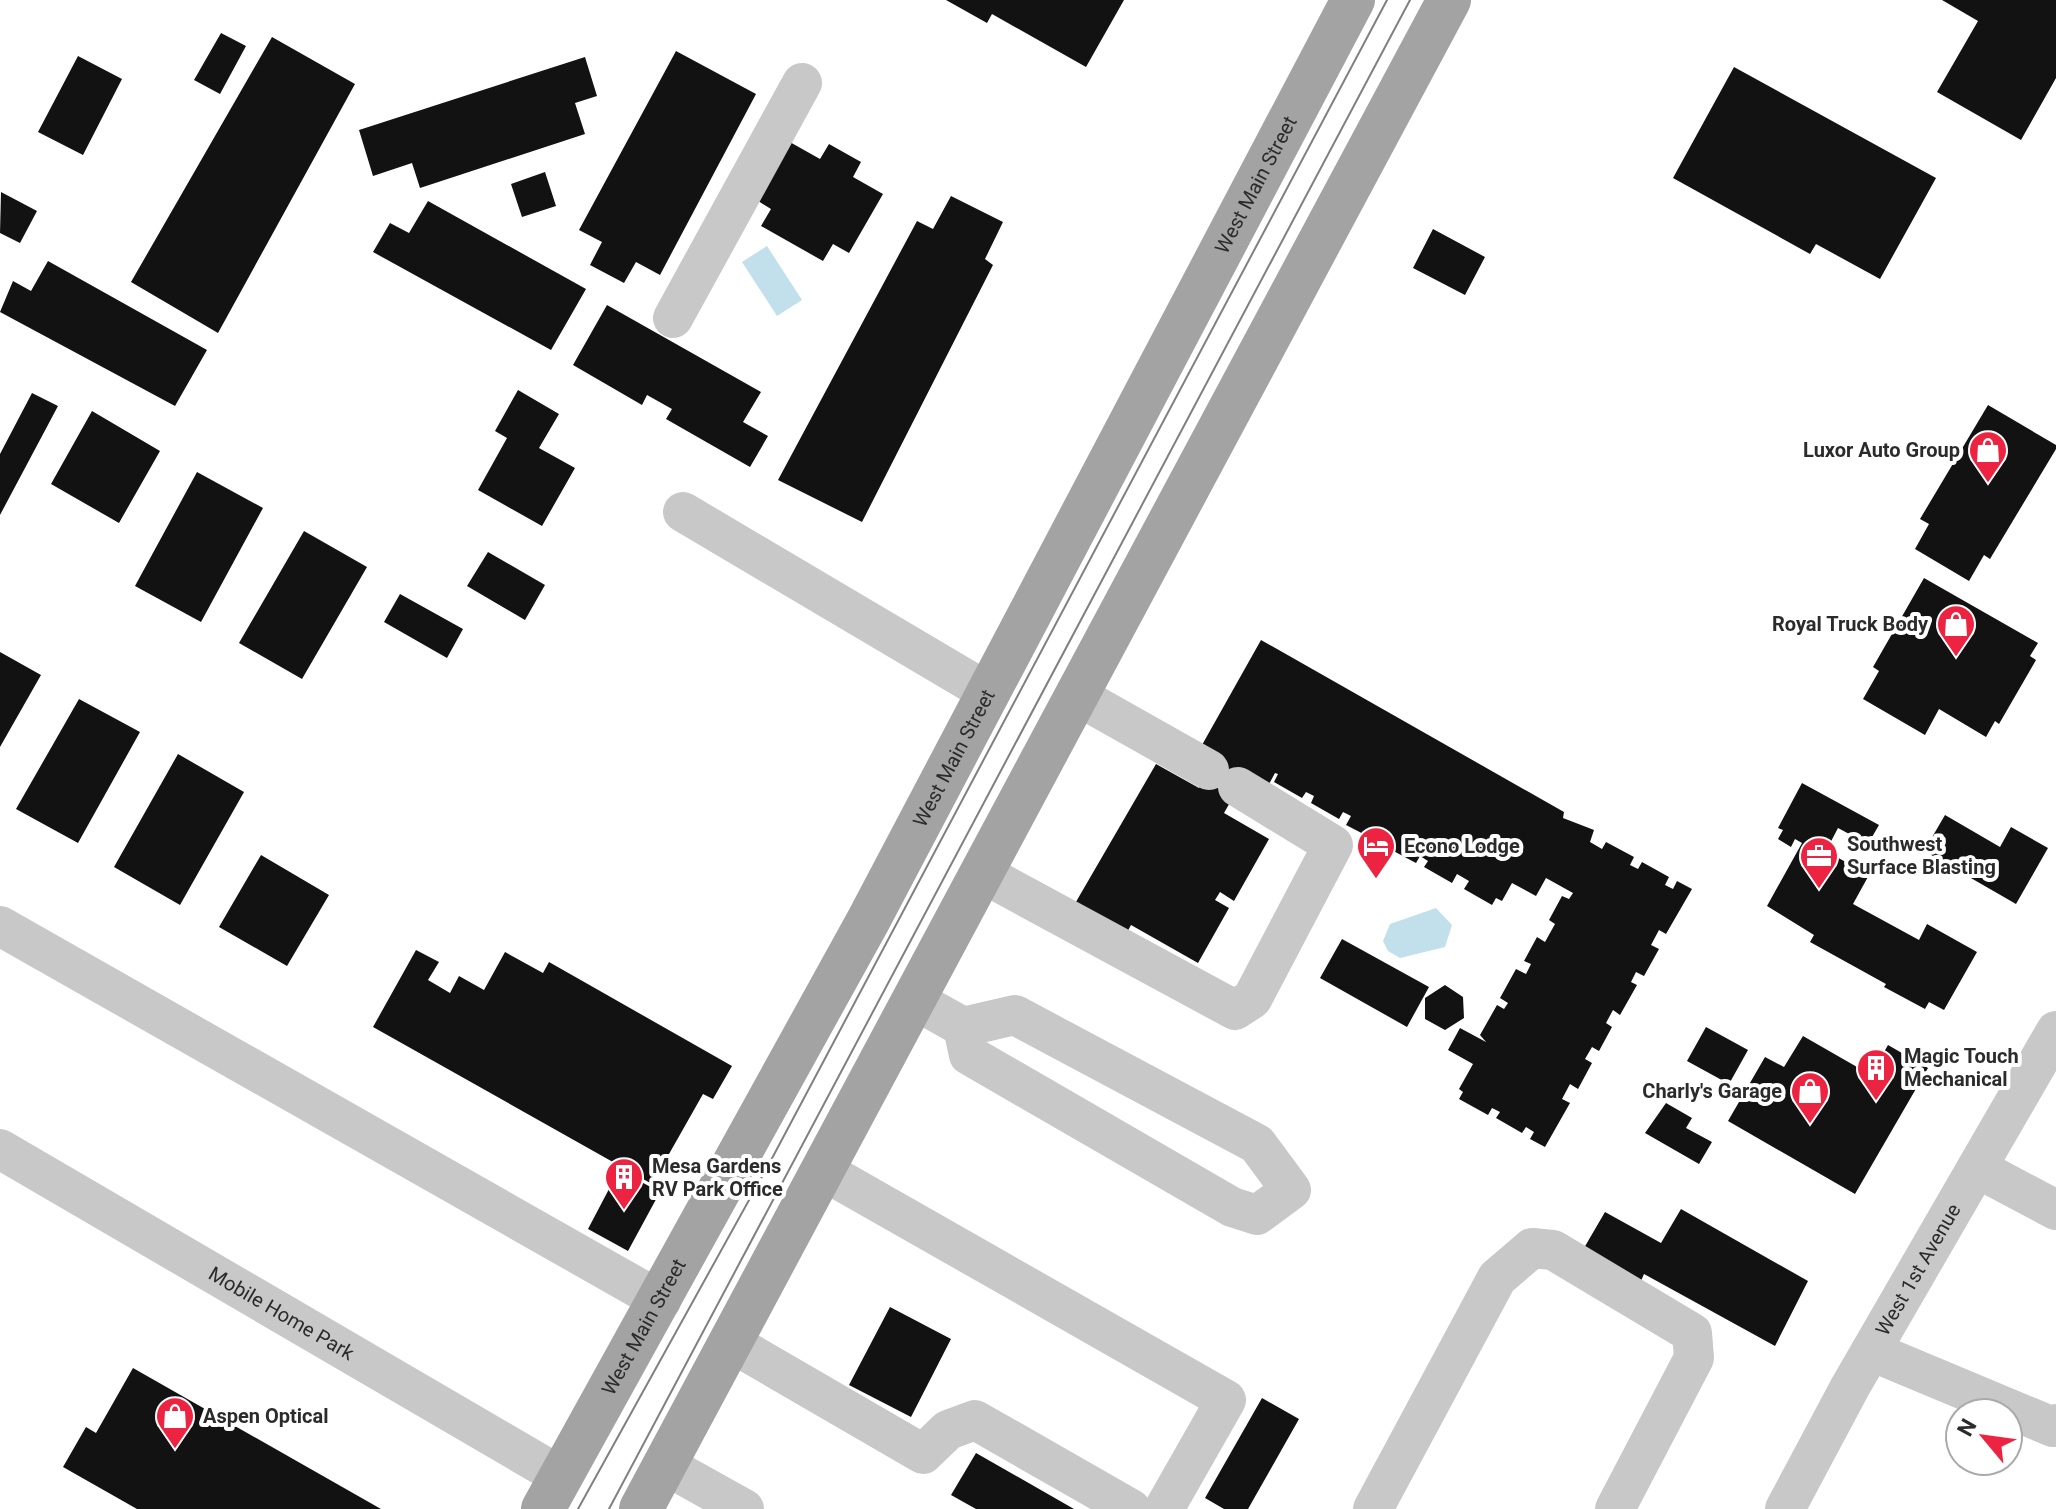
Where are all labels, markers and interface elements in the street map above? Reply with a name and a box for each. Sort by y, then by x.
street label: West Main Street [1210,112,1302,258]
shop icon: Luxor Auto Group [1967,429,2009,484]
place label: Luxor Auto Group [1803,438,1960,462]
shop icon: Royal Truck Body [1935,603,1977,658]
place label: Royal Truck Body [1772,612,1929,636]
street label: West Main Street [908,685,1000,831]
hotel icon: Econo Lodge [1355,825,1397,880]
place label: Southwest Surface Blasting [1847,832,1996,879]
place label: Econo Lodge [1404,834,1520,858]
office icon: Southwest Surface Blasting [1798,835,1840,890]
place label: Magic Touch Mechanical [1904,1044,2019,1091]
building icon: Magic Touch Mechanical [1855,1047,1897,1102]
shop icon: Charly's Garage [1789,1070,1831,1125]
place label: Charly's Garage [1642,1079,1782,1103]
place label: Mesa Gardens RV Park Office [652,1154,783,1201]
building icon: Mesa Gardens RV Park Office [603,1156,645,1211]
street label: West 1st Avenue [1870,1199,1966,1340]
street label: West Main Street [596,1255,691,1399]
street label: Mobile Home Park [204,1261,359,1366]
shop icon: Aspen Optical [154,1395,196,1450]
north arrow [1944,1397,2024,1477]
place label: Aspen Optical [203,1404,328,1428]
text: N [1952,1415,1982,1440]

